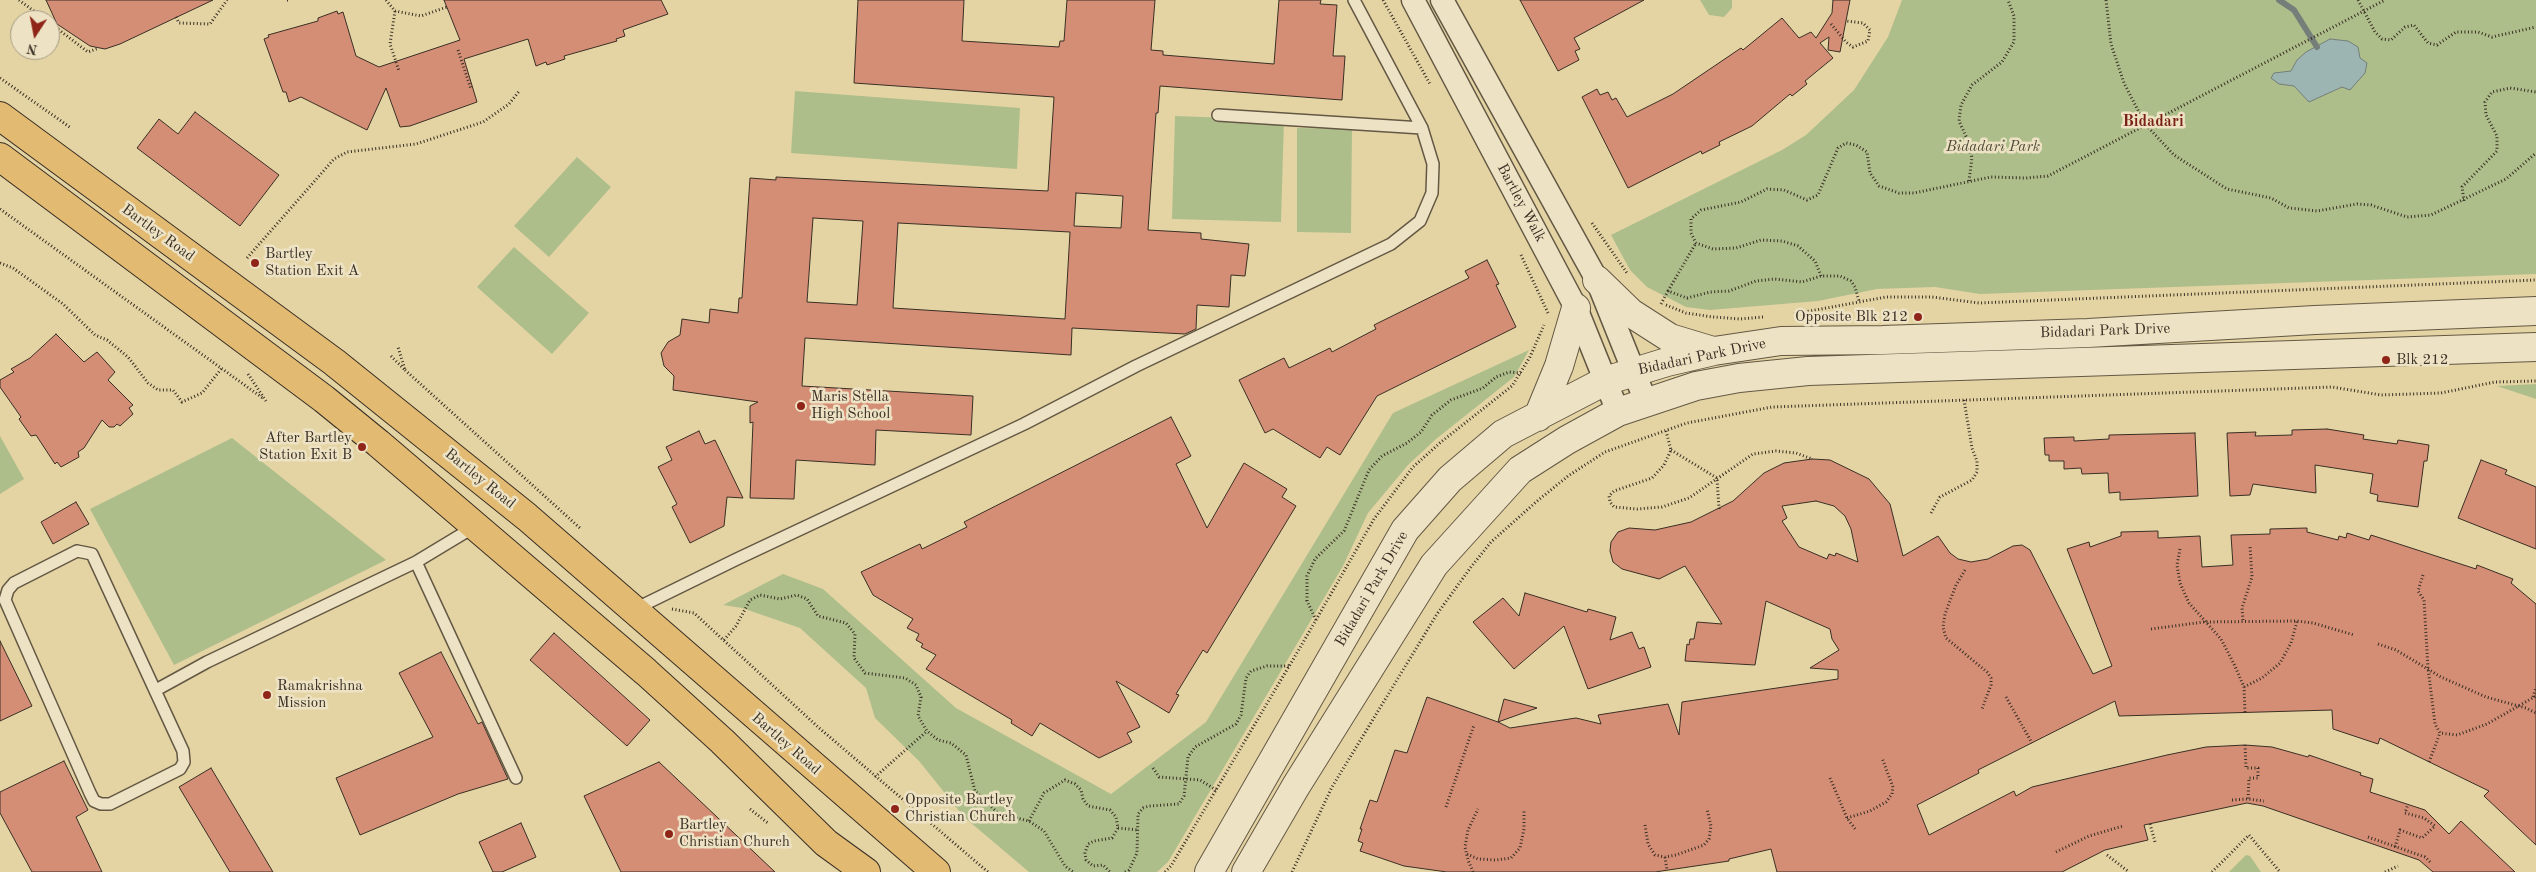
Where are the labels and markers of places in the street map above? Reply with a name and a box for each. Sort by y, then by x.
place label: Bartley Station Exit A [265,245,359,280]
marker: Bartley Station Exit A [249,257,261,269]
place label: Opposite Blk 212 [1795,308,1908,326]
marker: Opposite Blk 212 [1912,311,1924,323]
place label: Blk 212 [2396,351,2448,369]
marker: Blk 212 [2380,354,2392,366]
place label: Maris Stella High School [811,388,890,423]
marker: Maris Stella High School [795,400,807,412]
place label: After Bartley Station Exit B [259,429,352,464]
marker: After Bartley Station Exit B [356,441,368,453]
place label: Ramakrishna Mission [277,677,363,712]
marker: Ramakrishna Mission [261,689,273,701]
place label: Opposite Bartley Christian Church [905,791,1016,826]
marker: Opposite Bartley Christian Church [889,803,901,815]
place label: Bartley Christian Church [679,816,790,851]
marker: Bartley Christian Church [663,828,675,840]

